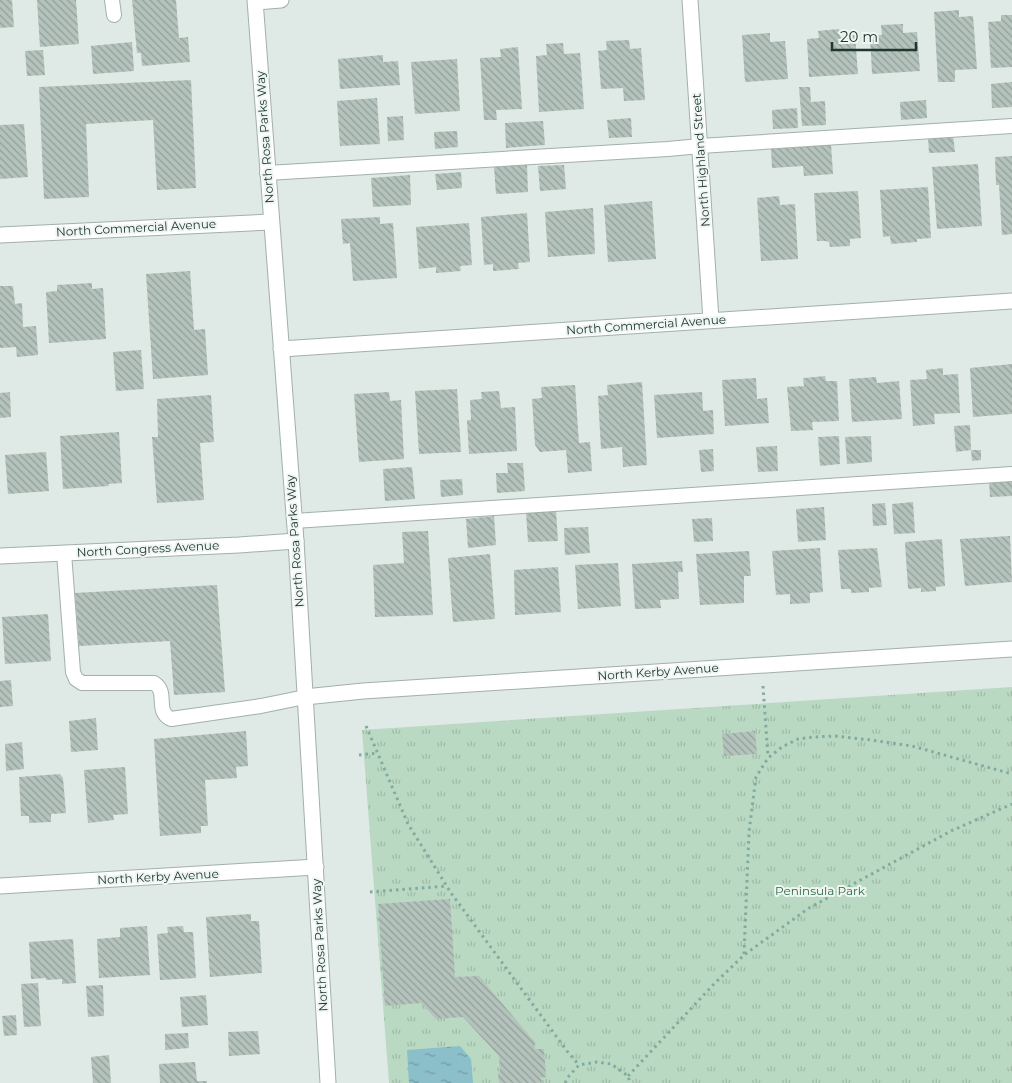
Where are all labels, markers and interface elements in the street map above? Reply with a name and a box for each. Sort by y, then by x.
scale bar [832,20,916,52]
text: 20 m [840,27,878,46]
street label: North Rosa Parks Way [252,70,277,204]
street label: North Highland Street [688,93,713,227]
street label: North Commercial Avenue [56,216,216,239]
street label: North Commercial Avenue [566,311,726,338]
street label: North Rosa Parks Way [282,474,307,608]
street label: North Congress Avenue [76,537,220,560]
street label: North Kerby Avenue [597,660,719,683]
street label: North Kerby Avenue [97,866,219,887]
street label: North Rosa Parks Way [309,878,330,1012]
park label: Peninsula Park [775,883,866,898]

